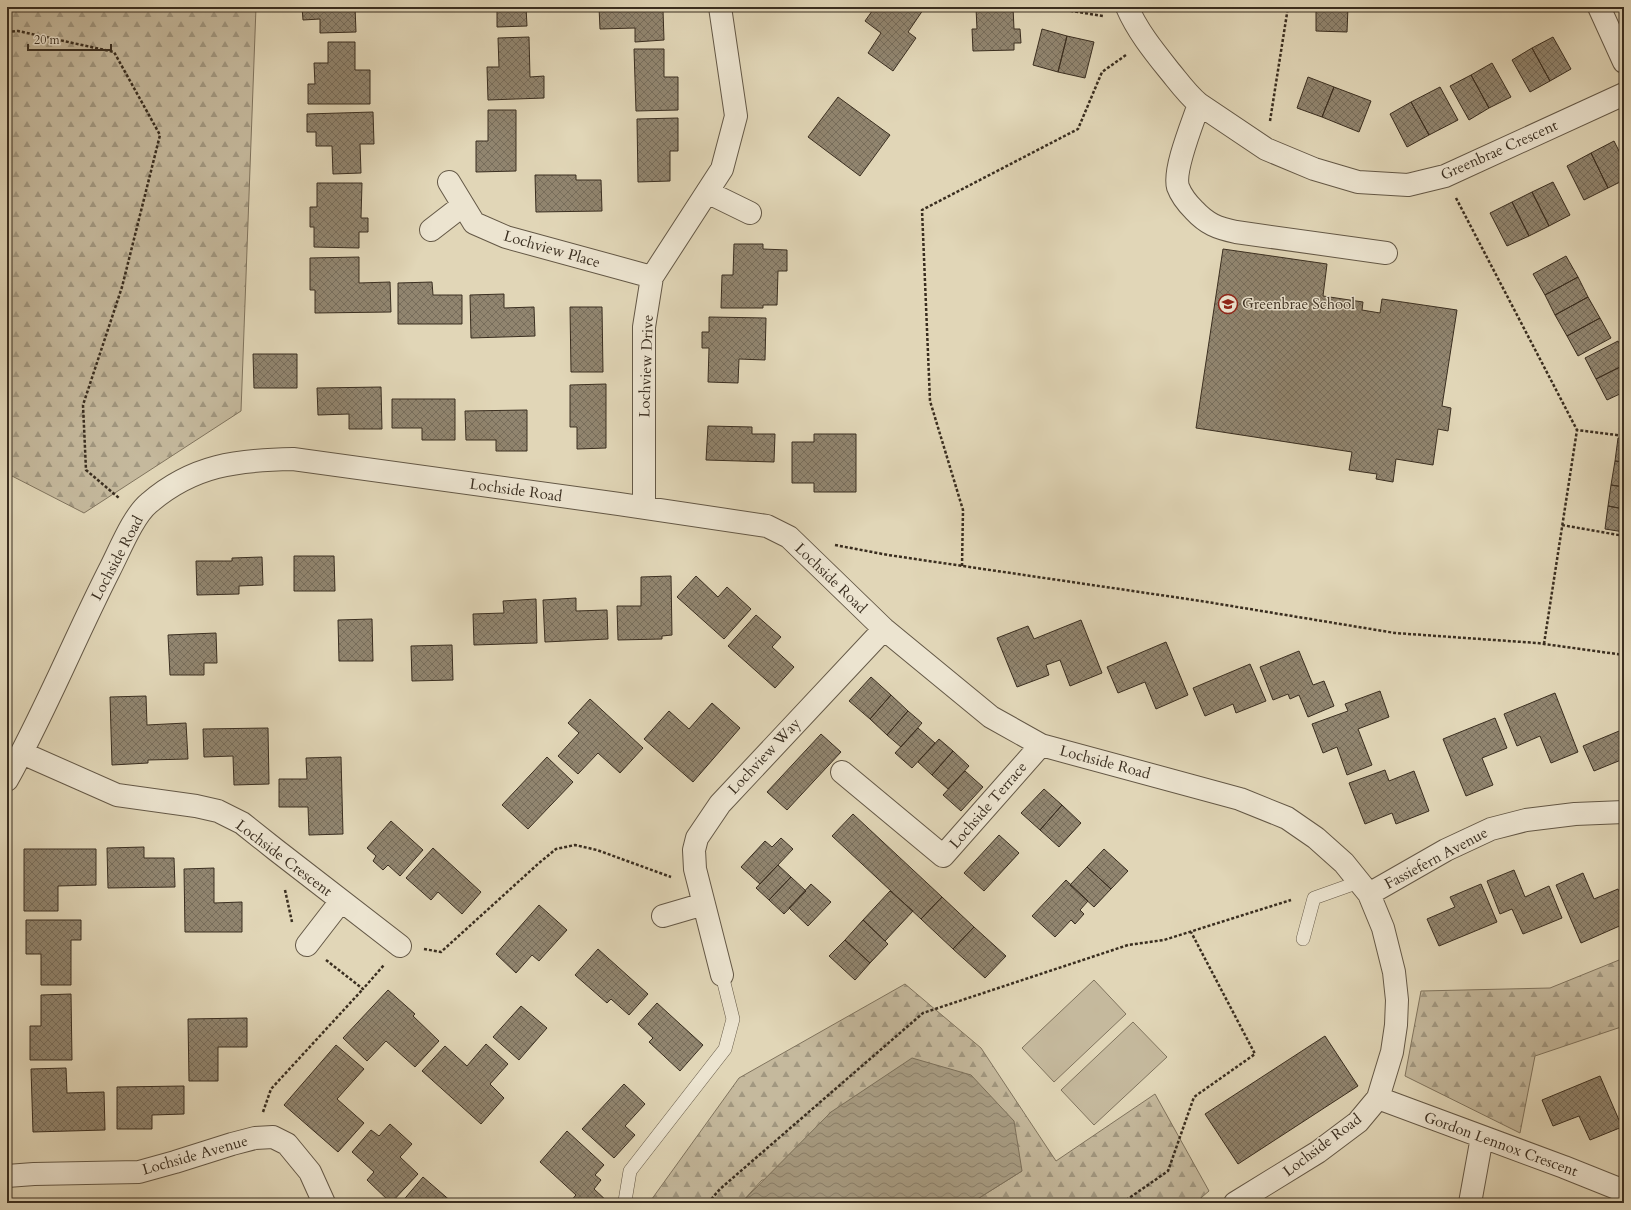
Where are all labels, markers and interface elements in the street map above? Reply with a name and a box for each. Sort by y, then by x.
scale bar [28,26,111,52]
text: 20 m [34,32,61,48]
street label: Greenbrae Crescent [1437,115,1561,185]
street label: Lochview Place [501,226,603,272]
school or university icon: Greenbrae School [1217,293,1239,315]
place label: Greenbrae School [1242,294,1355,314]
street label: Lochview Drive [634,314,658,418]
street label: Lochside Road [468,474,564,506]
street label: Lochside Road [86,512,148,604]
street label: Lochside Road [791,538,872,618]
street label: Lochview Way [723,713,805,799]
street label: Lochside Road [1057,740,1153,784]
street label: Lochside Terrace [945,757,1031,853]
street label: Lochside Crescent [232,815,337,901]
street label: Fassiefern Avenue [1381,822,1491,894]
street label: Gordon Lennox Crescent [1421,1107,1581,1181]
street label: Lochside Road [1279,1109,1365,1181]
street label: Lochside Avenue [140,1130,250,1180]

